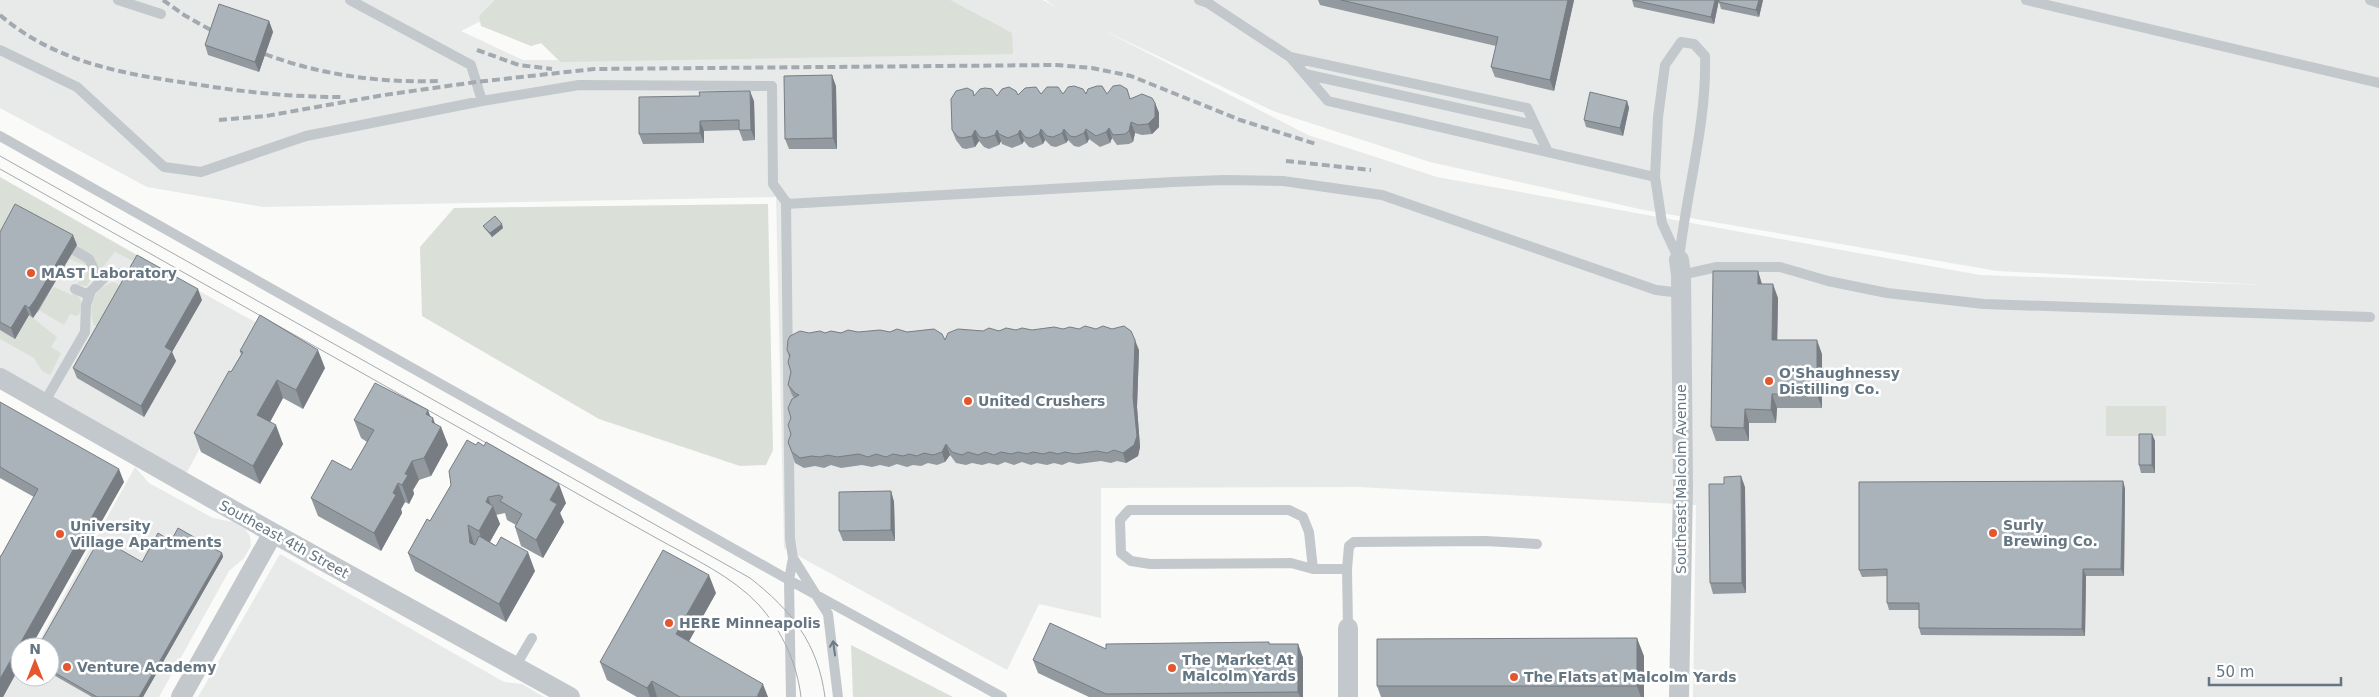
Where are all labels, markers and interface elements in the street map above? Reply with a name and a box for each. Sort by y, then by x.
place label: MAST Laboratory [41,265,177,281]
marker: MAST Laboratory [25,267,37,279]
place label: O'Shaughnessy Distilling Co. [1779,365,1900,397]
marker: O'Shaughnessy Distilling Co. [1763,375,1775,387]
street label: Southeast Malcolm Avenue [1673,384,1689,574]
place label: United Crushers [978,393,1105,409]
marker: United Crushers [962,395,974,407]
street label: Southeast 4th Street [217,497,352,581]
place label: Surly Brewing Co. [2003,517,2098,549]
place label: University Village Apartments [70,518,222,550]
marker: Surly Brewing Co. [1987,527,1999,539]
marker: University Village Apartments [54,528,66,540]
place label: HERE Minneapolis [679,615,821,631]
marker: HERE Minneapolis [663,617,675,629]
north arrow [10,637,60,687]
text: N [29,641,41,657]
one-way arrow [828,641,838,657]
place label: The Market At Malcolm Yards [1182,652,1296,684]
scale bar [2209,654,2342,686]
place label: Venture Academy [77,659,216,675]
marker: Venture Academy [61,661,73,673]
marker: The Market At Malcolm Yards [1166,662,1178,674]
text: 50 m [2216,663,2254,681]
place label: The Flats at Malcolm Yards [1524,669,1737,685]
marker: The Flats at Malcolm Yards [1508,671,1520,683]

